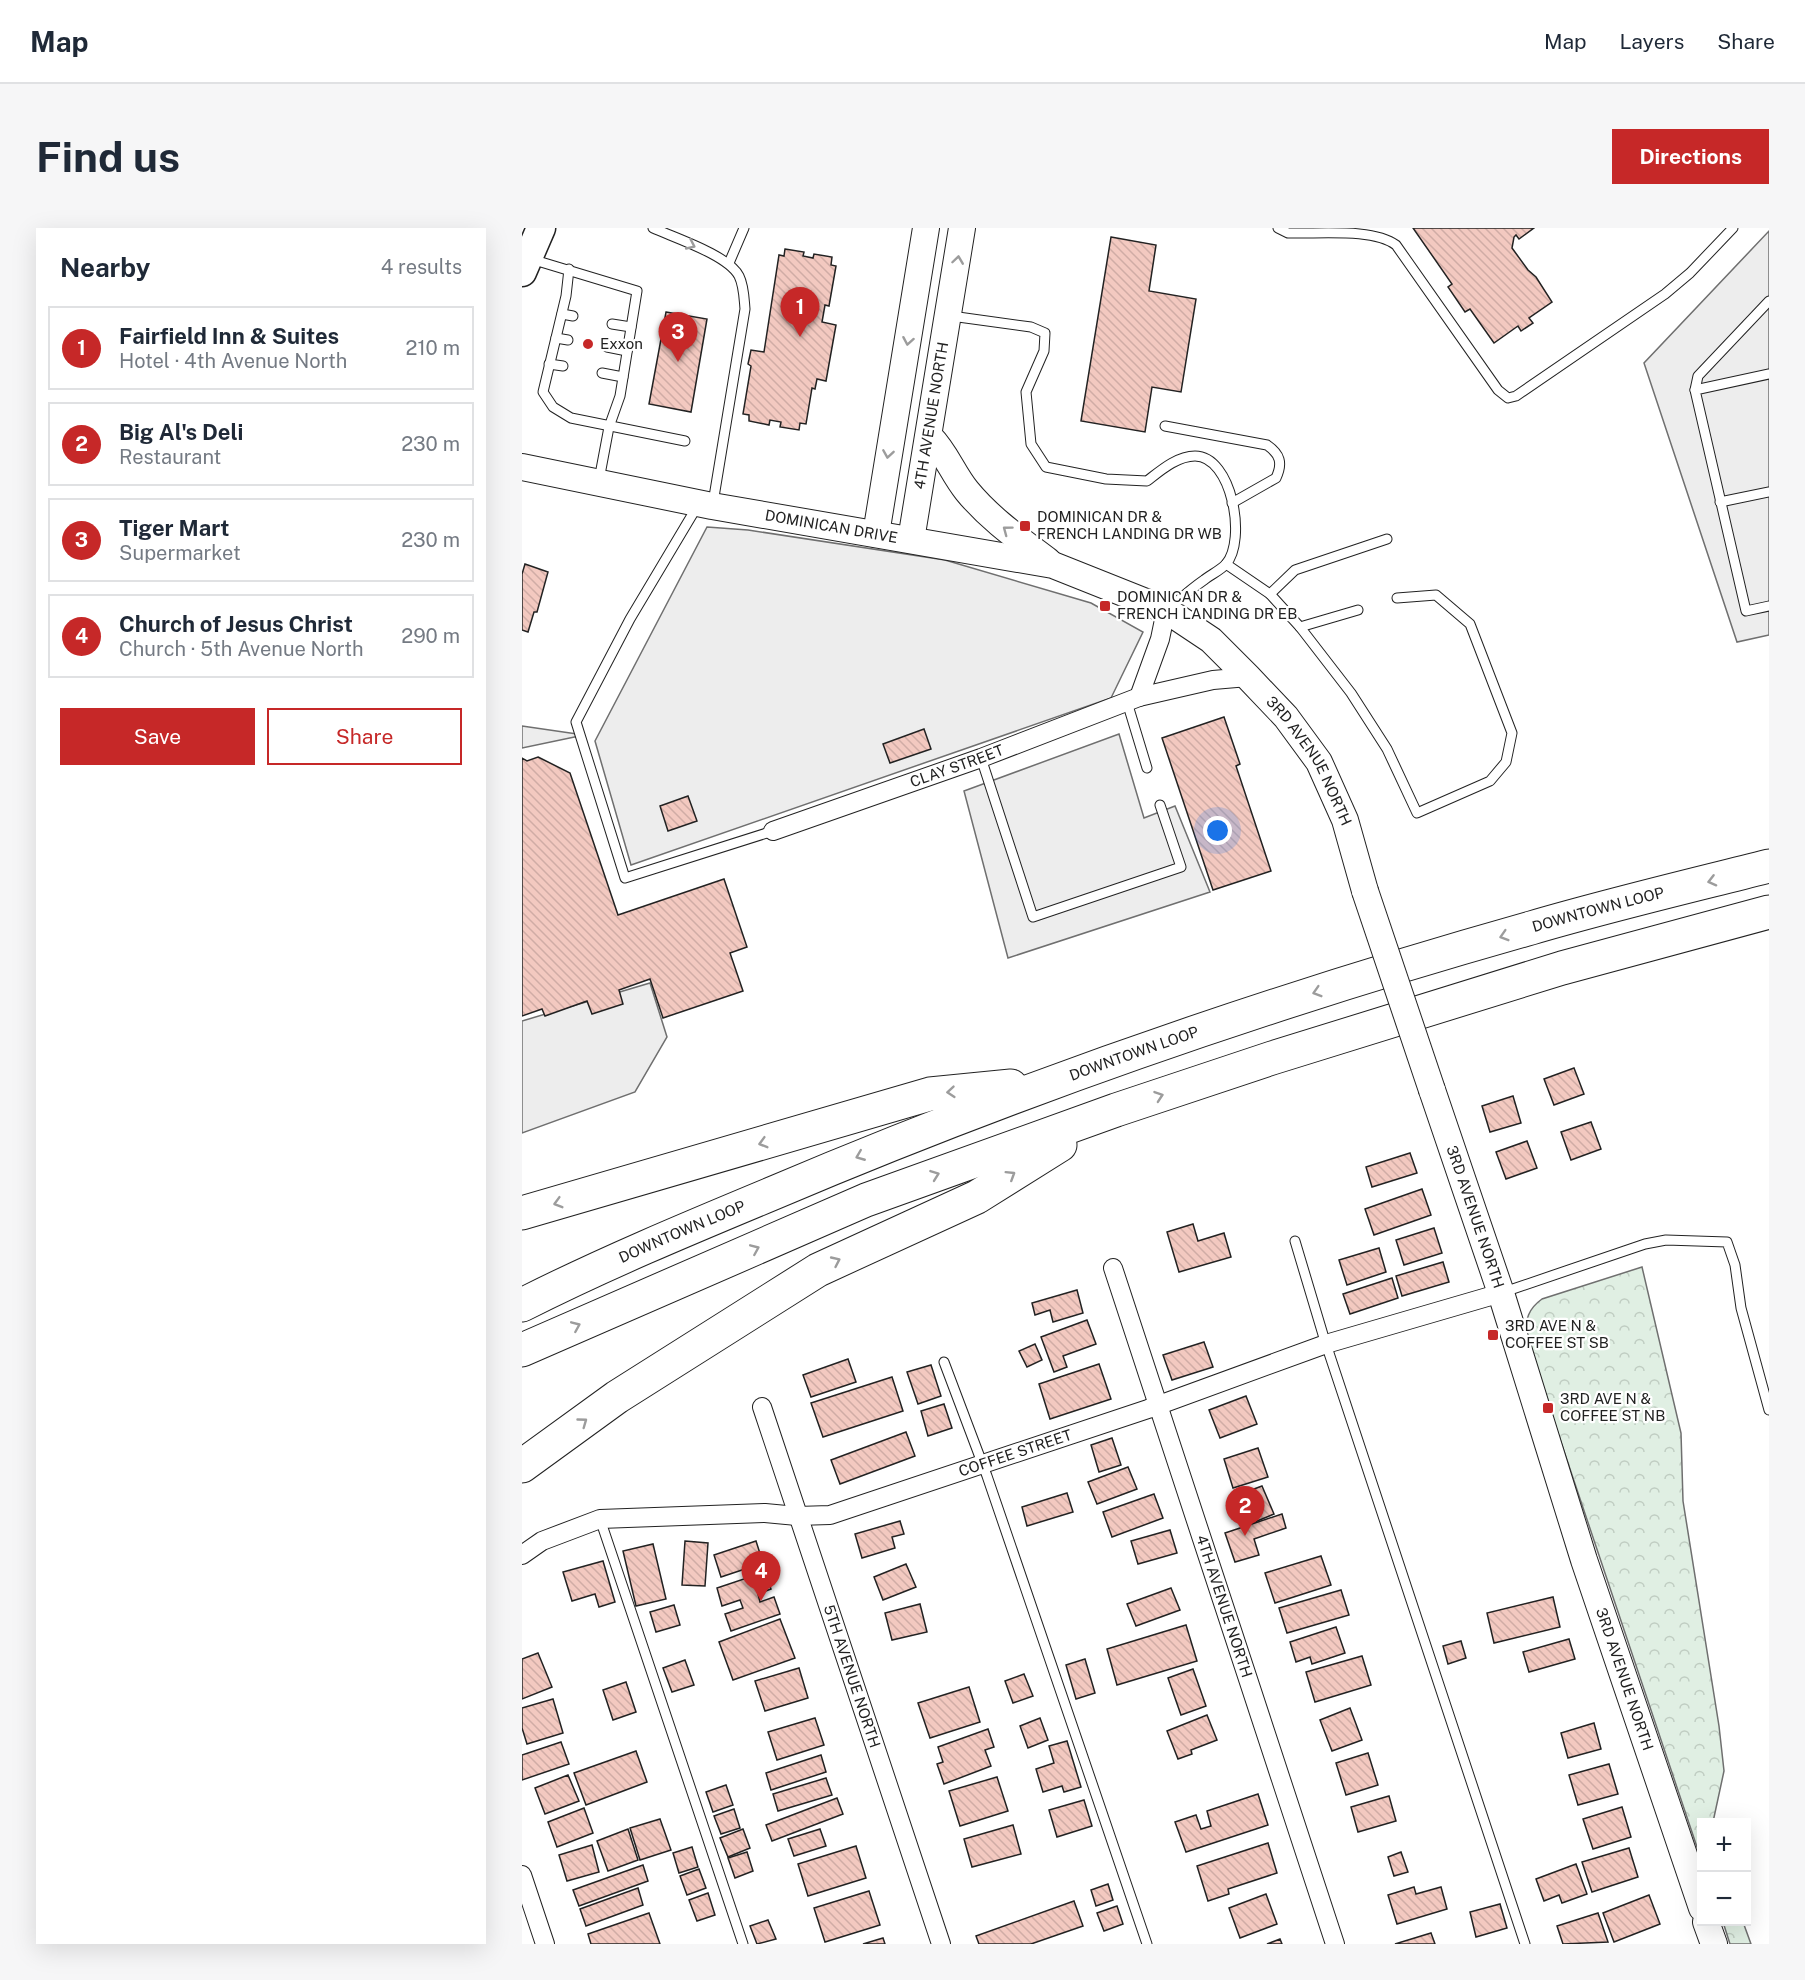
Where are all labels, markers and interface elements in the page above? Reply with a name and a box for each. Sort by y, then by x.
text: Map [30,25,89,58]
text: Map [1544,29,1587,54]
text: Layers [1620,29,1684,54]
text: Share [1717,29,1775,54]
button: Directions [1612,129,1769,184]
text: Find us [36,132,180,181]
one-way arrow [685,238,696,250]
text: Nearby [60,252,150,283]
text: 4 results [381,255,462,279]
one-way arrow [951,255,964,264]
pin: 1 [780,288,820,337]
pin: 3 [658,312,698,362]
text: Fairfield Inn & Suites [119,323,339,349]
place label: Exxon [600,335,643,352]
text: 1 [77,336,86,360]
text: 210 m [406,336,460,360]
one-way arrow [902,336,915,346]
marker: Exxon [581,337,595,351]
street label: 4TH AVENUE NORTH [910,341,951,491]
text: Hotel · 4th Avenue North [119,349,347,373]
text: Big Al's Deli [119,419,243,445]
text: 2 [75,432,88,456]
text: 230 m [401,432,460,456]
text: Restaurant [119,445,221,469]
one-way arrow [883,449,895,458]
street label: DOMINICAN DRIVE [764,506,899,546]
place label: DOMINICAN DR & FRENCH LANDING DR WB [1037,508,1222,542]
text: Tiger Mart [119,515,229,541]
marker: DOMINICAN DR & FRENCH LANDING DR WB [1018,519,1032,533]
one-way arrow [1002,526,1013,537]
text: 3 [75,528,88,552]
text: 230 m [401,528,460,552]
text: Supermarket [119,541,241,565]
place label: DOMINICAN DR & FRENCH LANDING DR EB [1117,588,1297,622]
marker: DOMINICAN DR & FRENCH LANDING DR EB [1098,599,1112,613]
text: Church of Jesus Christ [119,611,353,637]
text: 4 [75,624,88,648]
text: 290 m [401,624,460,648]
text: Church · 5th Avenue North [119,637,364,661]
street label: 3RD AVENUE NORTH [1263,693,1355,828]
button: Save [60,708,255,765]
button: Share [267,708,462,765]
street label: CLAY STREET [908,741,1006,790]
your location [1203,816,1232,845]
one-way arrow [1708,873,1718,886]
street label: DOWNTOWN LOOP [1530,883,1666,935]
one-way arrow [1499,929,1509,941]
one-way arrow [1312,985,1323,997]
street label: DOWNTOWN LOOP [1067,1023,1201,1084]
one-way arrow [947,1085,956,1098]
one-way arrow [1153,1091,1163,1103]
one-way arrow [758,1136,769,1148]
street label: 3RD AVENUE NORTH [1443,1143,1508,1290]
one-way arrow [855,1149,866,1161]
one-way arrow [929,1170,940,1183]
one-way arrow [1005,1171,1015,1183]
one-way arrow [553,1196,563,1208]
street label: DOWNTOWN LOOP [616,1197,748,1266]
one-way arrow [748,1244,759,1256]
one-way arrow [830,1257,841,1269]
place label: 3RD AVE N & COFFEE ST SB [1505,1317,1609,1351]
one-way arrow [569,1321,580,1333]
marker: 3RD AVE N & COFFEE ST SB [1486,1328,1500,1342]
place label: 3RD AVE N & COFFEE ST NB [1560,1390,1665,1424]
marker: 3RD AVE N & COFFEE ST NB [1541,1401,1555,1415]
one-way arrow [577,1418,588,1429]
street label: COFFEE STREET [956,1426,1074,1480]
pin: 2 [1226,1486,1264,1536]
street label: 4TH AVENUE NORTH [1193,1533,1256,1680]
pin: 4 [742,1552,780,1601]
street label: 5TH AVENUE NORTH [821,1603,884,1750]
street label: 3RD AVENUE NORTH [1593,1606,1657,1753]
map controls [1697,1818,1751,1926]
button: + [1697,1818,1751,1872]
button: − [1697,1872,1751,1926]

